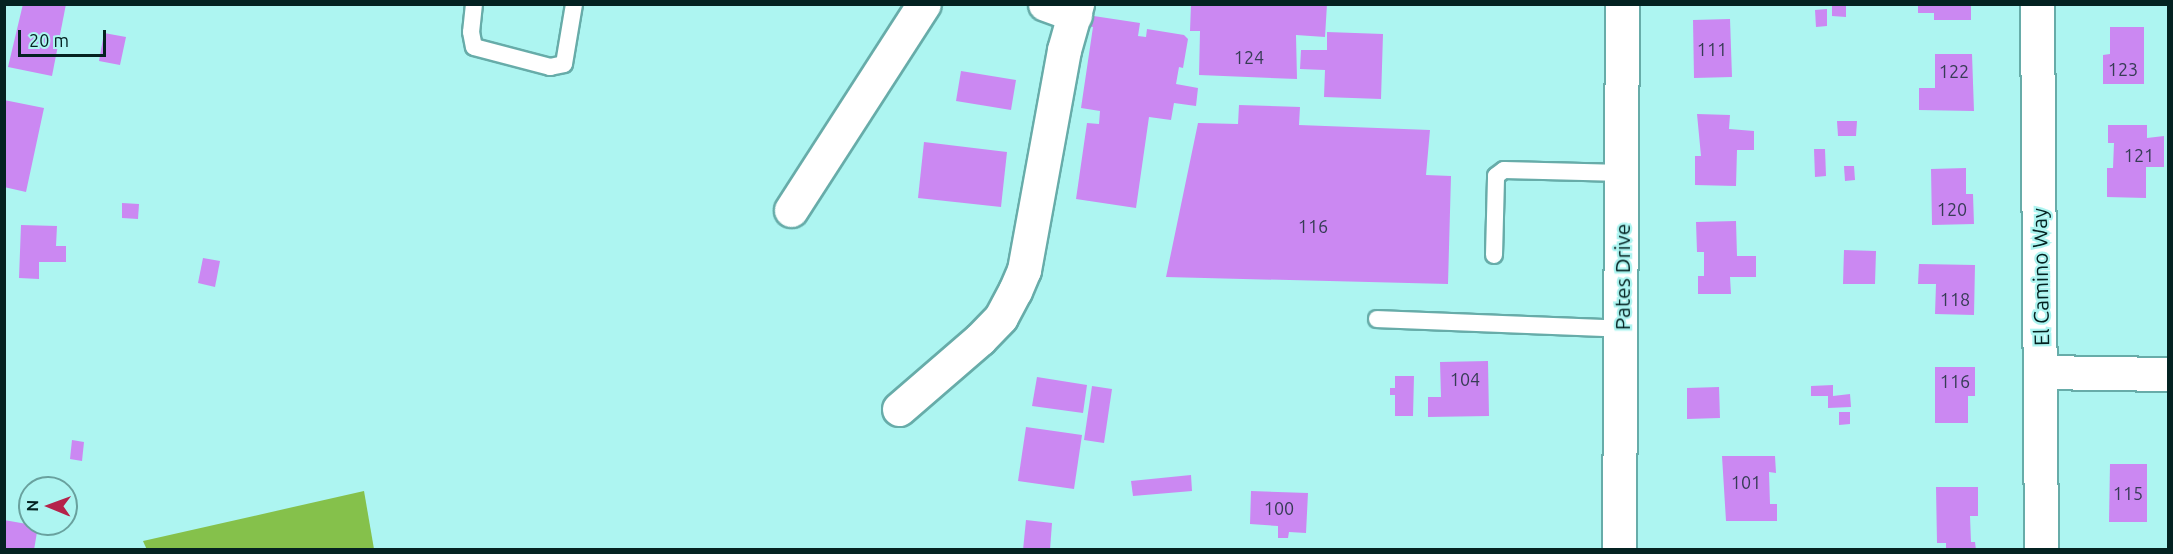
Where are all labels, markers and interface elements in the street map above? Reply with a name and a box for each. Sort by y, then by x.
scale bar [21,18,110,56]
text: 20 m [29,30,69,50]
house number: 111 [1697,38,1727,60]
house number: 124 [1234,46,1264,68]
house number: 123 [2108,58,2138,80]
house number: 122 [1939,60,1969,82]
house number: 121 [2124,144,2154,166]
house number: 120 [1937,198,1967,220]
street label: El Camino Way [2026,208,2054,346]
house number: 116 [1298,215,1328,237]
street label: Pates Drive [1609,224,1635,330]
house number: 118 [1940,288,1970,310]
house number: 104 [1450,368,1480,390]
house number: 116 [1940,370,1970,392]
house number: 101 [1731,471,1761,493]
north arrow [18,476,78,536]
house number: 115 [2113,482,2143,504]
house number: 100 [1264,497,1294,519]
text: N [23,500,41,512]

